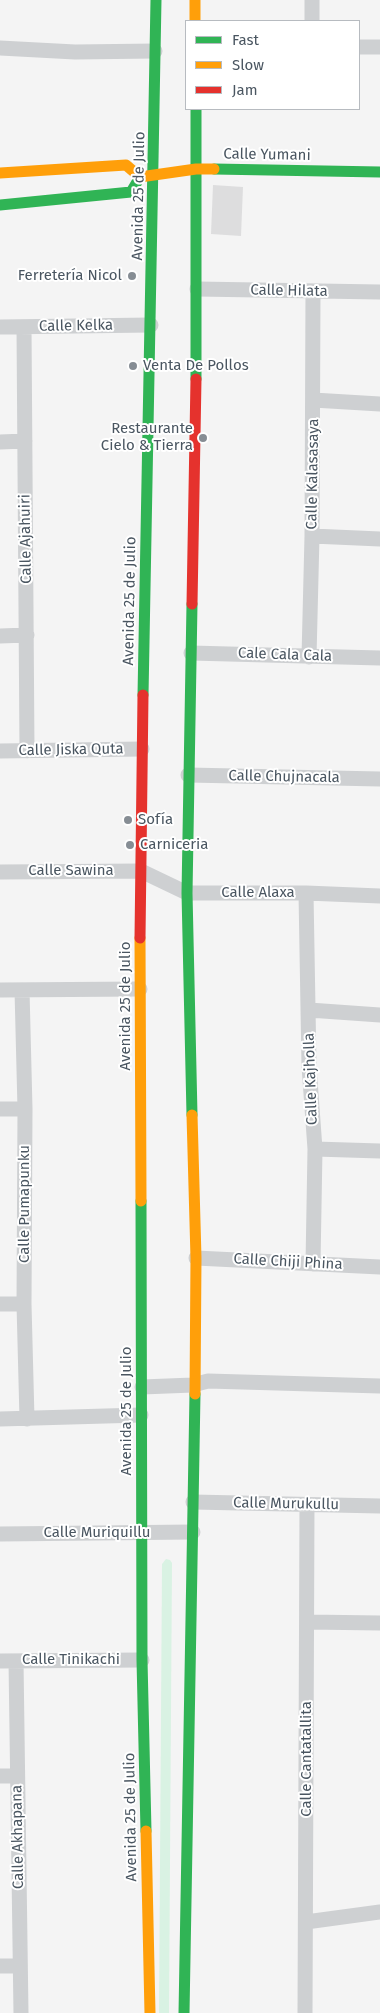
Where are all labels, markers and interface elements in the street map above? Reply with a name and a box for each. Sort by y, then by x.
legend [185,20,360,110]
text: Fast [232,31,259,49]
text: Slow [232,56,264,74]
text: Jam [232,81,258,99]
street label: Avenida 25 de Julio [129,131,149,261]
street label: Calle Yumani [223,145,311,165]
place label: Ferretería Nicol [18,267,122,285]
marker: Ferretería Nicol [126,270,138,282]
street label: Calle Hilata [250,281,328,301]
street label: Calle Kelka [39,316,113,336]
place label: Venta De Pollos [143,357,249,375]
marker: Venta De Pollos [127,360,139,372]
street label: Calle Kalasasaya [303,418,323,530]
place label: Restaurante Cielo & Tierra [101,420,193,455]
marker: Restaurante Cielo & Tierra [197,432,209,444]
street label: Calle Ajahuiri [16,494,36,584]
street label: Avenida 25 de Julio [120,536,140,666]
street label: Cale Cala Cala [238,644,332,666]
street label: Calle Jiska Quta [18,740,124,760]
street label: Calle Chujnacala [228,767,340,787]
place label: Sofía [138,811,173,829]
marker: Sofía [122,814,134,826]
place label: Carniceria [140,836,208,854]
marker: Carniceria [124,839,136,851]
street label: Calle Sawina [28,862,114,880]
street label: Calle Alaxa [221,884,295,902]
street label: Avenida 25 de Julio [117,942,135,1070]
street label: Calle Kajholla [300,1032,322,1126]
street label: Calle Pumapunku [16,1145,34,1263]
street label: Calle Chiji Phina [233,1250,343,1274]
street label: Avenida 25 de Julio [118,1347,136,1475]
street label: Calle Murukullu [233,1494,339,1514]
street label: Calle Muriquillu [44,1524,150,1542]
street label: Calle Tinikachi [22,1651,120,1669]
street label: Calle Cantatallita [298,1701,316,1817]
street label: Avenida 25 de Julio [121,1752,141,1882]
street label: Calle Akhapana [8,1785,28,1889]

